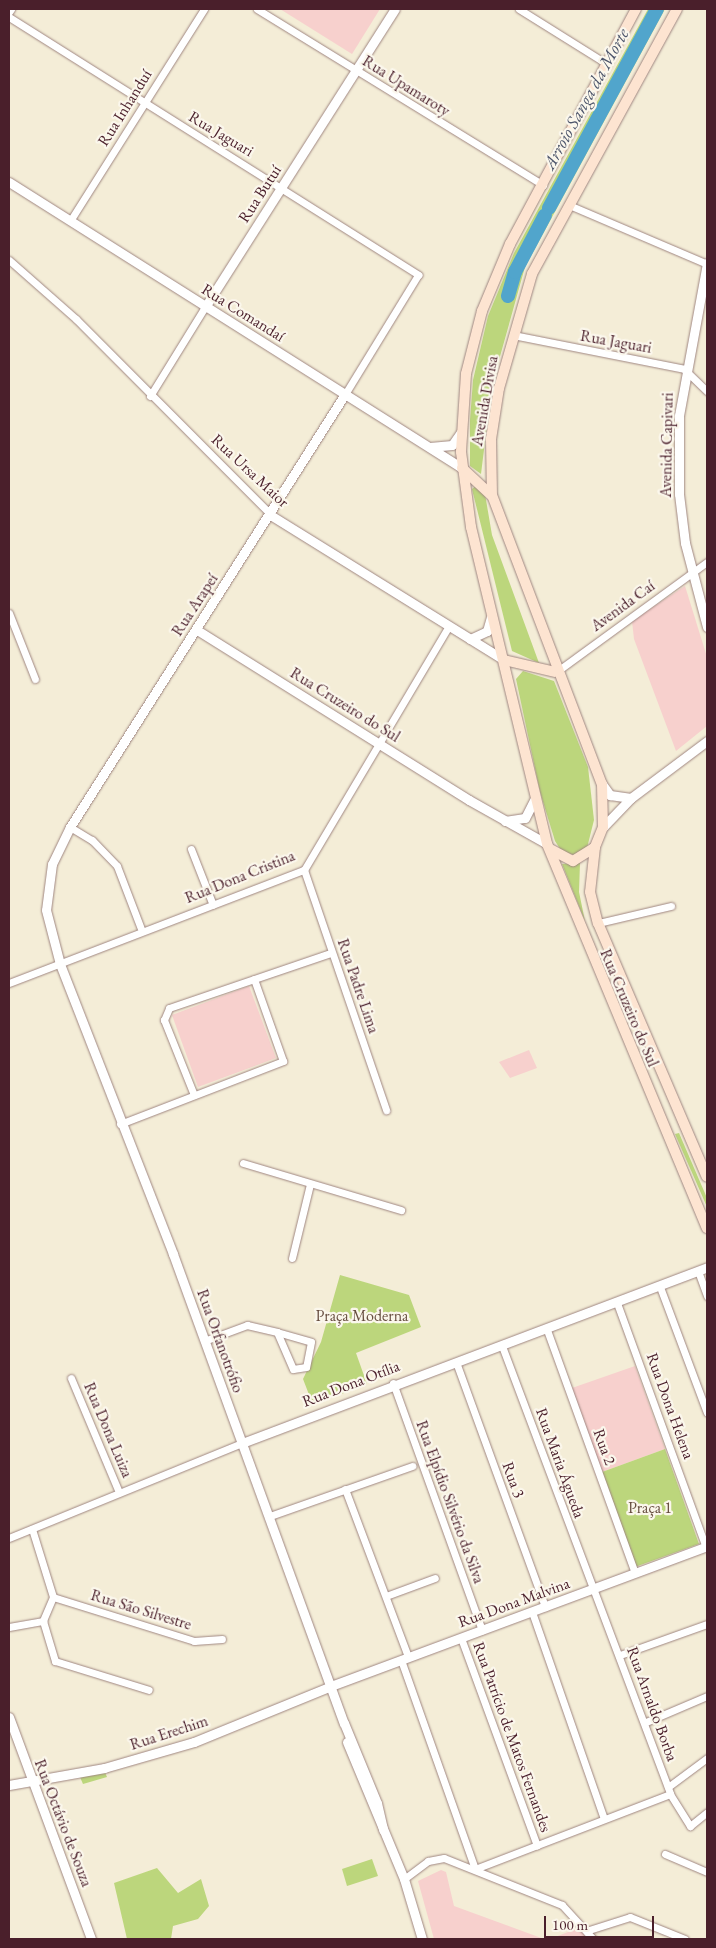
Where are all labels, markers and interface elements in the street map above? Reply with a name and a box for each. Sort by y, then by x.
water label: Arroio Sanga da Morte [538,25,634,173]
street label: Rua Upamaroty [359,51,453,121]
street label: Rua Inhanduí [94,66,156,150]
street label: Rua Jaguari [185,107,257,161]
street label: Rua Butuí [234,162,286,226]
street label: Rua Comandaí [198,280,288,346]
street label: Rua Jaguari [579,326,653,358]
street label: Avenida Divisa [468,354,502,448]
street label: Avenida Capivari [656,392,678,498]
street label: Rua Ursa Maior [207,430,293,512]
street label: Rua Arapeí [168,570,222,640]
street label: Avenida Caí [587,576,659,636]
street label: Rua Cruzeiro do Sul [286,663,404,747]
street label: Rua Dona Cristina [182,846,298,908]
street label: Rua Padre Lima [333,936,383,1036]
street label: Rua Cruzeiro do Sul [596,946,662,1070]
street label: Rua Orfanotrófio [192,1287,248,1395]
park label: Praça Moderna [316,1306,408,1326]
street label: Rua Dona Helena [642,1350,698,1462]
street label: Rua Dona Otília [300,1357,402,1411]
street label: Rua Dona Luiza [79,1380,137,1480]
street label: Rua Maria Águeda [531,1405,589,1521]
street label: Rua Elpídio Silvério da Silva [412,1418,488,1586]
street label: Rua 2 [589,1426,619,1468]
street label: Rua 3 [498,1459,528,1501]
park label: Praça 1 [628,1498,672,1518]
street label: Rua Dona Malvina [456,1574,572,1632]
street label: Rua São Silvestre [88,1586,194,1634]
street label: Rua Patrício de Matos Fernandes [469,1639,555,1835]
street label: Rua Arnaldo Borba [622,1644,682,1764]
street label: Rua Erechim [128,1711,210,1755]
street label: Rua Octávio de Souza [30,1757,96,1889]
scale bar [546,1906,656,1938]
text: 100 m [552,1915,588,1934]

